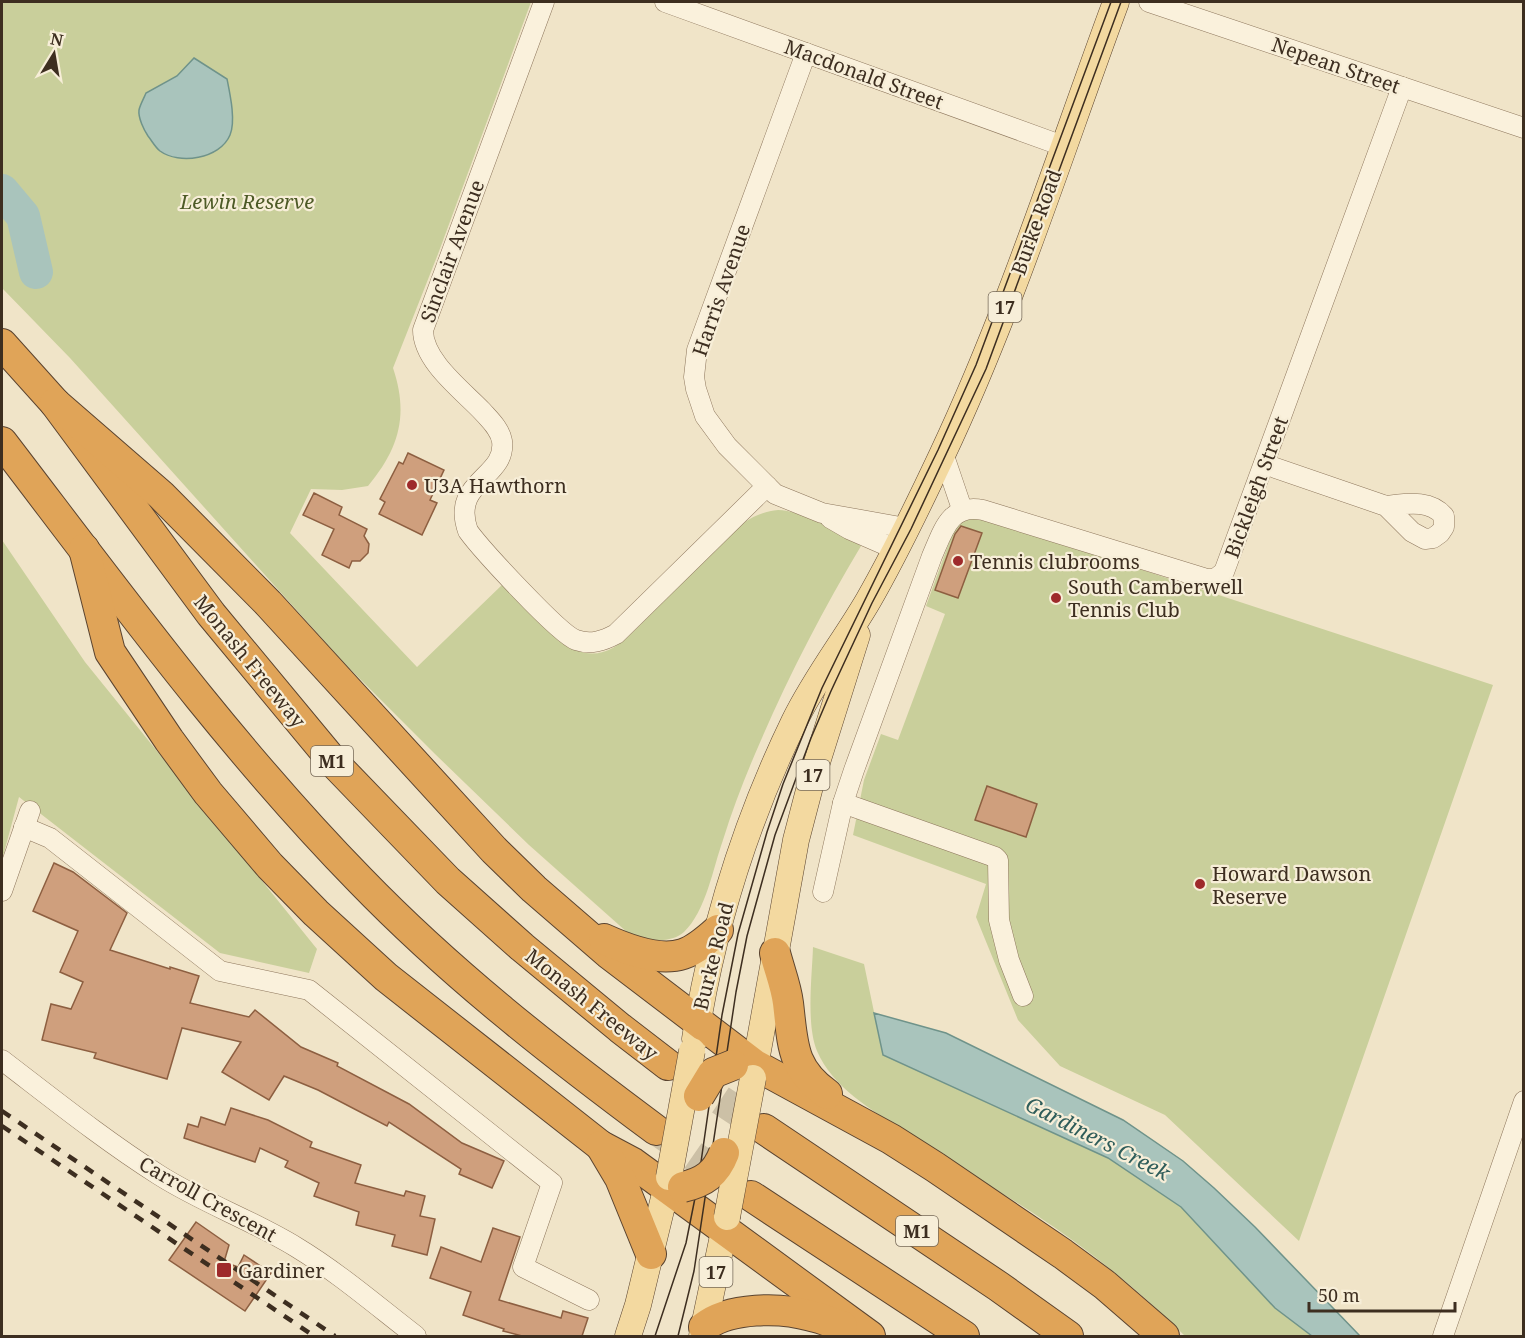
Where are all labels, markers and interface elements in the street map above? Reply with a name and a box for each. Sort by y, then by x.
north arrow [24,24,84,84]
text: N [49,27,66,51]
street label: Nepean Street [1268,30,1404,100]
street label: Macdonald Street [781,33,947,115]
street label: Burke Road [1004,165,1068,279]
street label: Sinclair Avenue [414,176,490,326]
park label: Lewin Reserve [179,188,314,215]
street label: Harris Avenue [686,220,756,360]
road number: 17 [988,292,1022,322]
street label: Bickleigh Street [1218,412,1294,562]
place label: U3A Hawthorn [424,472,567,499]
marker: U3A Hawthorn [405,478,419,492]
place label: Tennis clubrooms [970,548,1140,575]
marker: Tennis clubrooms [951,554,965,568]
place label: South Camberwell Tennis Club [1068,573,1243,623]
street label: Monash Freeway [188,589,312,734]
marker: South Camberwell Tennis Club [1049,591,1063,605]
road number: M1 [311,746,353,776]
road number: 17 [796,760,830,790]
place label: Howard Dawson Reserve [1212,860,1371,910]
marker: Howard Dawson Reserve [1193,877,1207,891]
street label: Burke Road [687,899,739,1013]
street label: Monash Freeway [520,942,665,1066]
water label: Gardiners Creek [1021,1090,1176,1187]
street label: Carroll Crescent [134,1150,282,1248]
road number: M1 [896,1216,938,1246]
place label: Gardiner [238,1257,325,1284]
road number: 17 [700,1257,732,1287]
marker: Gardiner [215,1261,233,1279]
scale bar [1309,1275,1454,1313]
text: 50 m [1318,1283,1360,1307]

